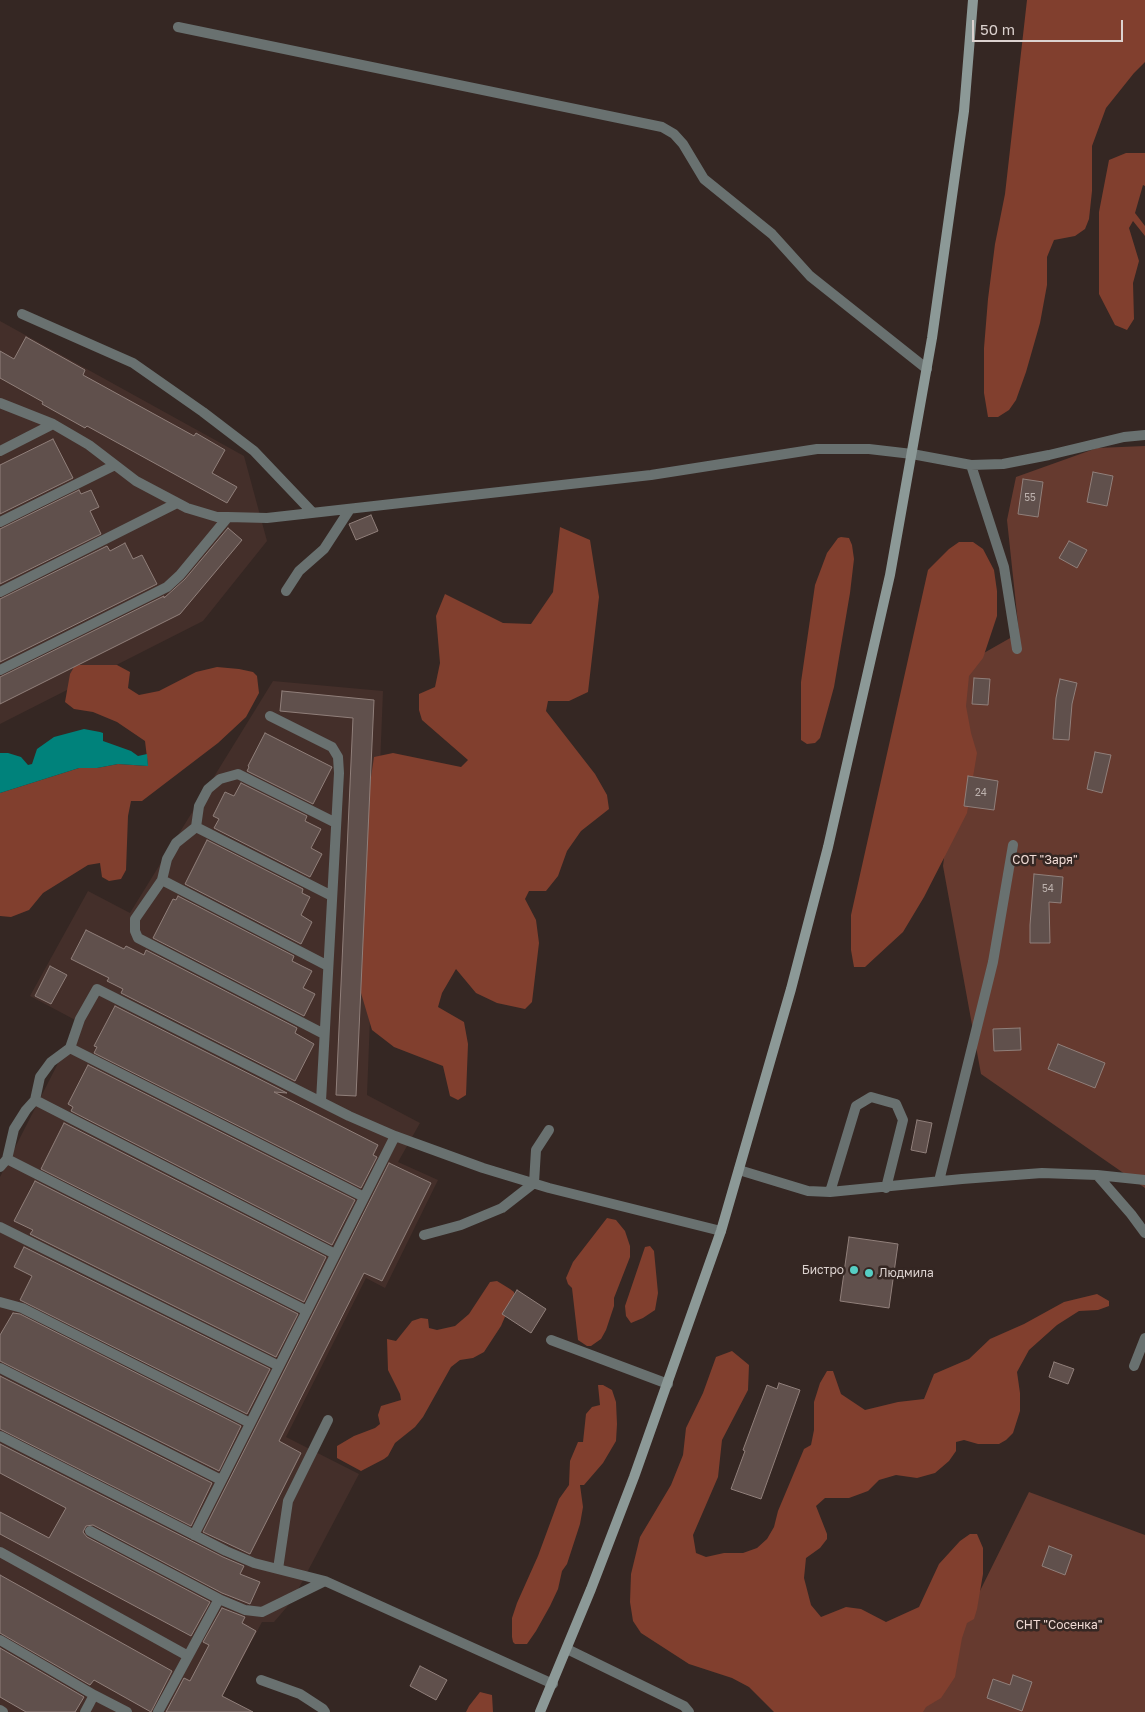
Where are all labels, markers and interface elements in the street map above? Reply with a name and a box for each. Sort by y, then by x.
scale bar [975,10,1126,42]
text: 50 m [980,20,1015,38]
house number: 55 [1024,492,1036,504]
house number: 24 [975,787,987,799]
park label: СОТ "Заря" [1012,853,1078,867]
house number: 54 [1042,883,1054,895]
place label: Бистро [802,1263,844,1277]
marker: Бистро [848,1264,860,1276]
place label: Людмила [879,1266,934,1280]
marker: Людмила [863,1267,875,1279]
park label: СНТ "Сосенка" [1016,1618,1102,1632]

